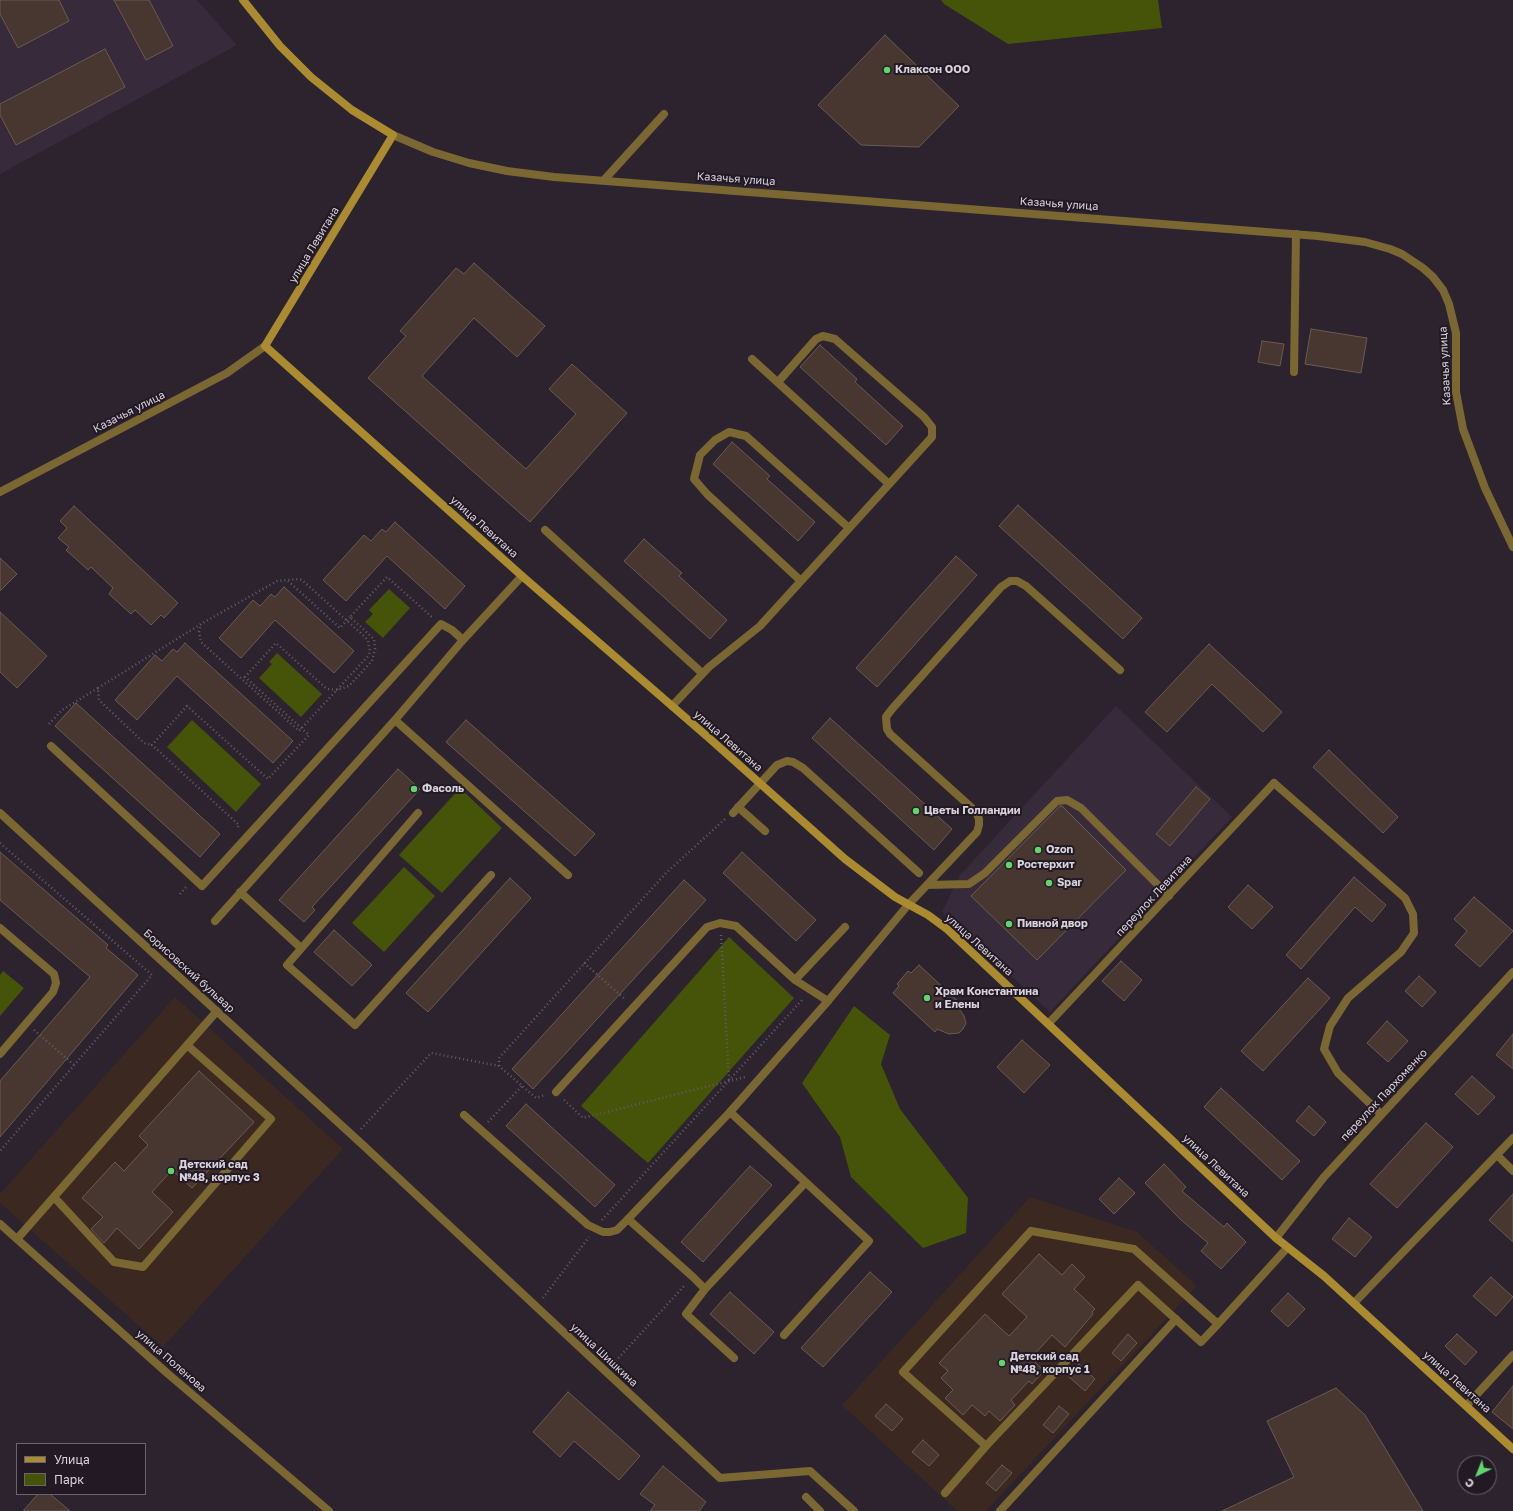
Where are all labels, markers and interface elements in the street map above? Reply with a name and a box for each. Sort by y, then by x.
place label: Клаксон ООО [895,63,970,77]
marker: Клаксон ООО [882,65,892,75]
street label: Казачья улица [696,170,776,188]
street label: Казачья улица [1019,195,1099,213]
street label: улица Левитана [286,205,342,285]
street label: Казачья улица [1436,326,1454,406]
street label: Казачья улица [91,388,167,436]
street label: улица Левитана [447,493,521,561]
street label: улица Левитана [691,708,765,774]
place label: Фасоль [422,782,464,796]
marker: Фасоль [409,784,419,794]
place label: Цветы Голландии [924,804,1020,818]
marker: Цветы Голландии [911,806,921,816]
place label: Ozon [1046,843,1073,857]
marker: Ozon [1033,845,1043,855]
street label: переулок Левитана [1113,853,1195,939]
place label: Ростерхит [1017,858,1075,872]
marker: Ростерхит [1004,860,1014,870]
place label: Spar [1057,876,1082,890]
marker: Spar [1044,878,1054,888]
street label: улица Левитана [942,911,1016,979]
place label: Пивной двор [1017,917,1088,931]
marker: Пивной двор [1004,919,1014,929]
street label: Борисовский бульвар [141,926,237,1016]
place label: Храм Константина и Елены [935,985,1038,1011]
marker: Храм Константина и Елены [922,993,932,1003]
street label: переулок Пархоменко [1338,1046,1430,1144]
street label: улица Левитана [1180,1132,1252,1200]
place label: Детский сад №48, корпус 3 [179,1158,260,1184]
marker: Детский сад №48, корпус 3 [166,1166,176,1176]
street label: улица Шишкина [568,1320,640,1390]
street label: улица Поленова [133,1327,209,1395]
street label: улица Левитана [1420,1348,1494,1416]
place label: Детский сад №48, корпус 1 [1010,1350,1090,1376]
marker: Детский сад №48, корпус 1 [997,1358,1007,1368]
legend [16,1443,146,1495]
text: Улица [54,1452,90,1467]
north arrow [1457,1455,1497,1495]
text: Парк [54,1472,84,1487]
text: С [1462,1476,1476,1491]

